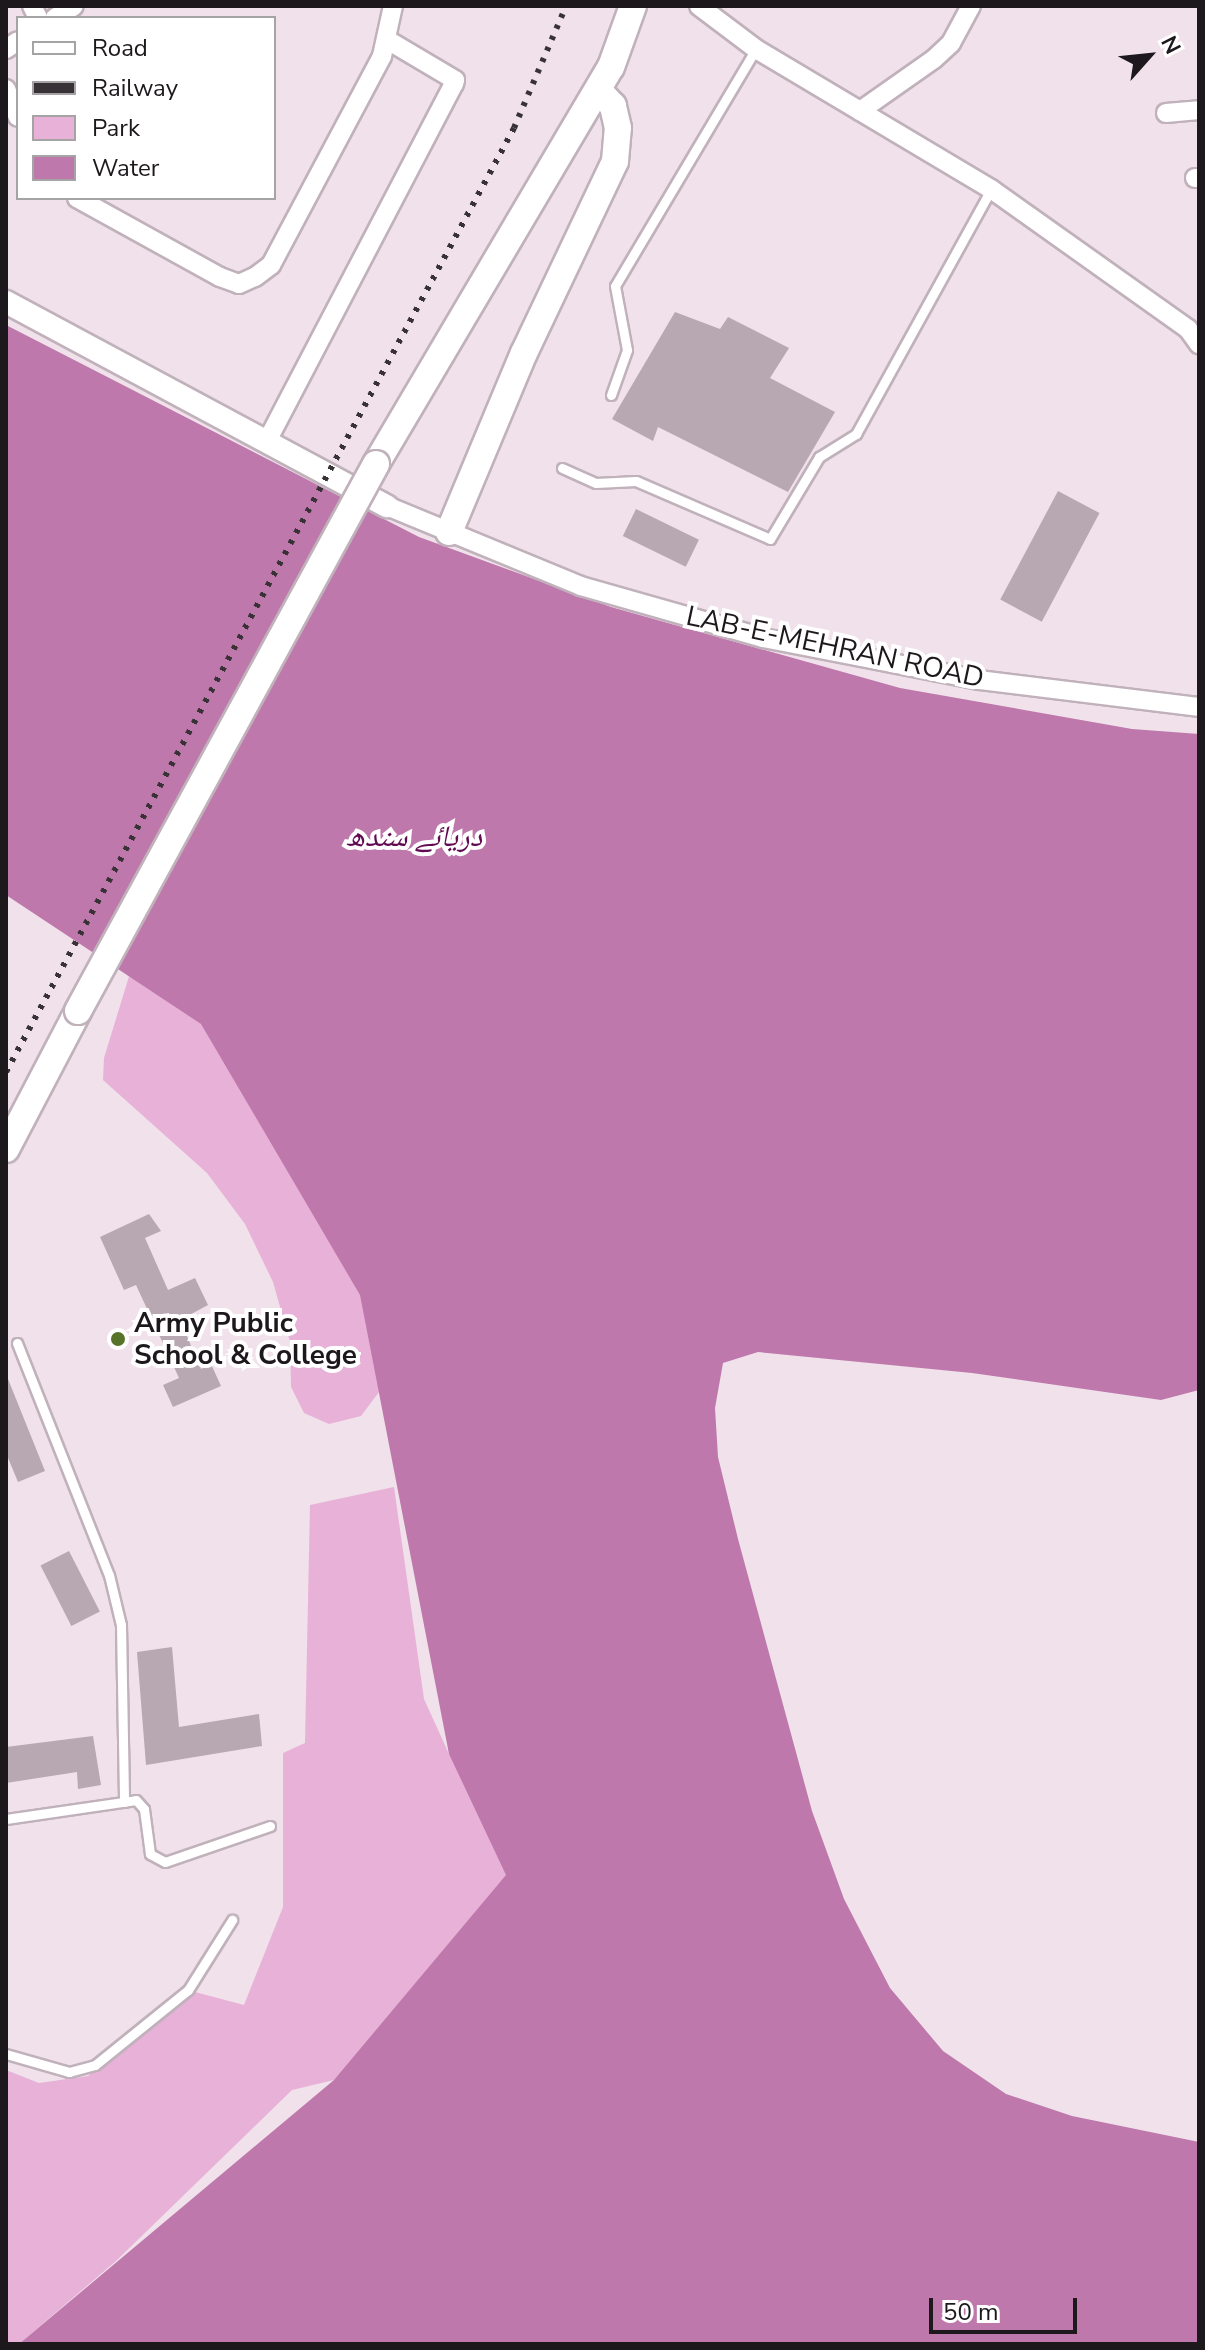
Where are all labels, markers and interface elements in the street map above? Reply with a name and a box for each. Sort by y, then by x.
legend [16,16,276,200]
north arrow [1109,16,1189,96]
text: N [1153,31,1187,59]
text: Road [92,32,148,64]
text: Railway [92,72,178,104]
text: Park [92,112,140,144]
text: Water [92,152,159,184]
street label: LAB-E-MEHRAN ROAD [683,599,987,695]
water label: دریائے سندھ [346,819,482,855]
place label: Army Public School & College [134,1306,357,1372]
marker: Army Public School & College [109,1330,127,1348]
scale bar [933,2282,1081,2332]
text: 50 m [943,2296,999,2328]

